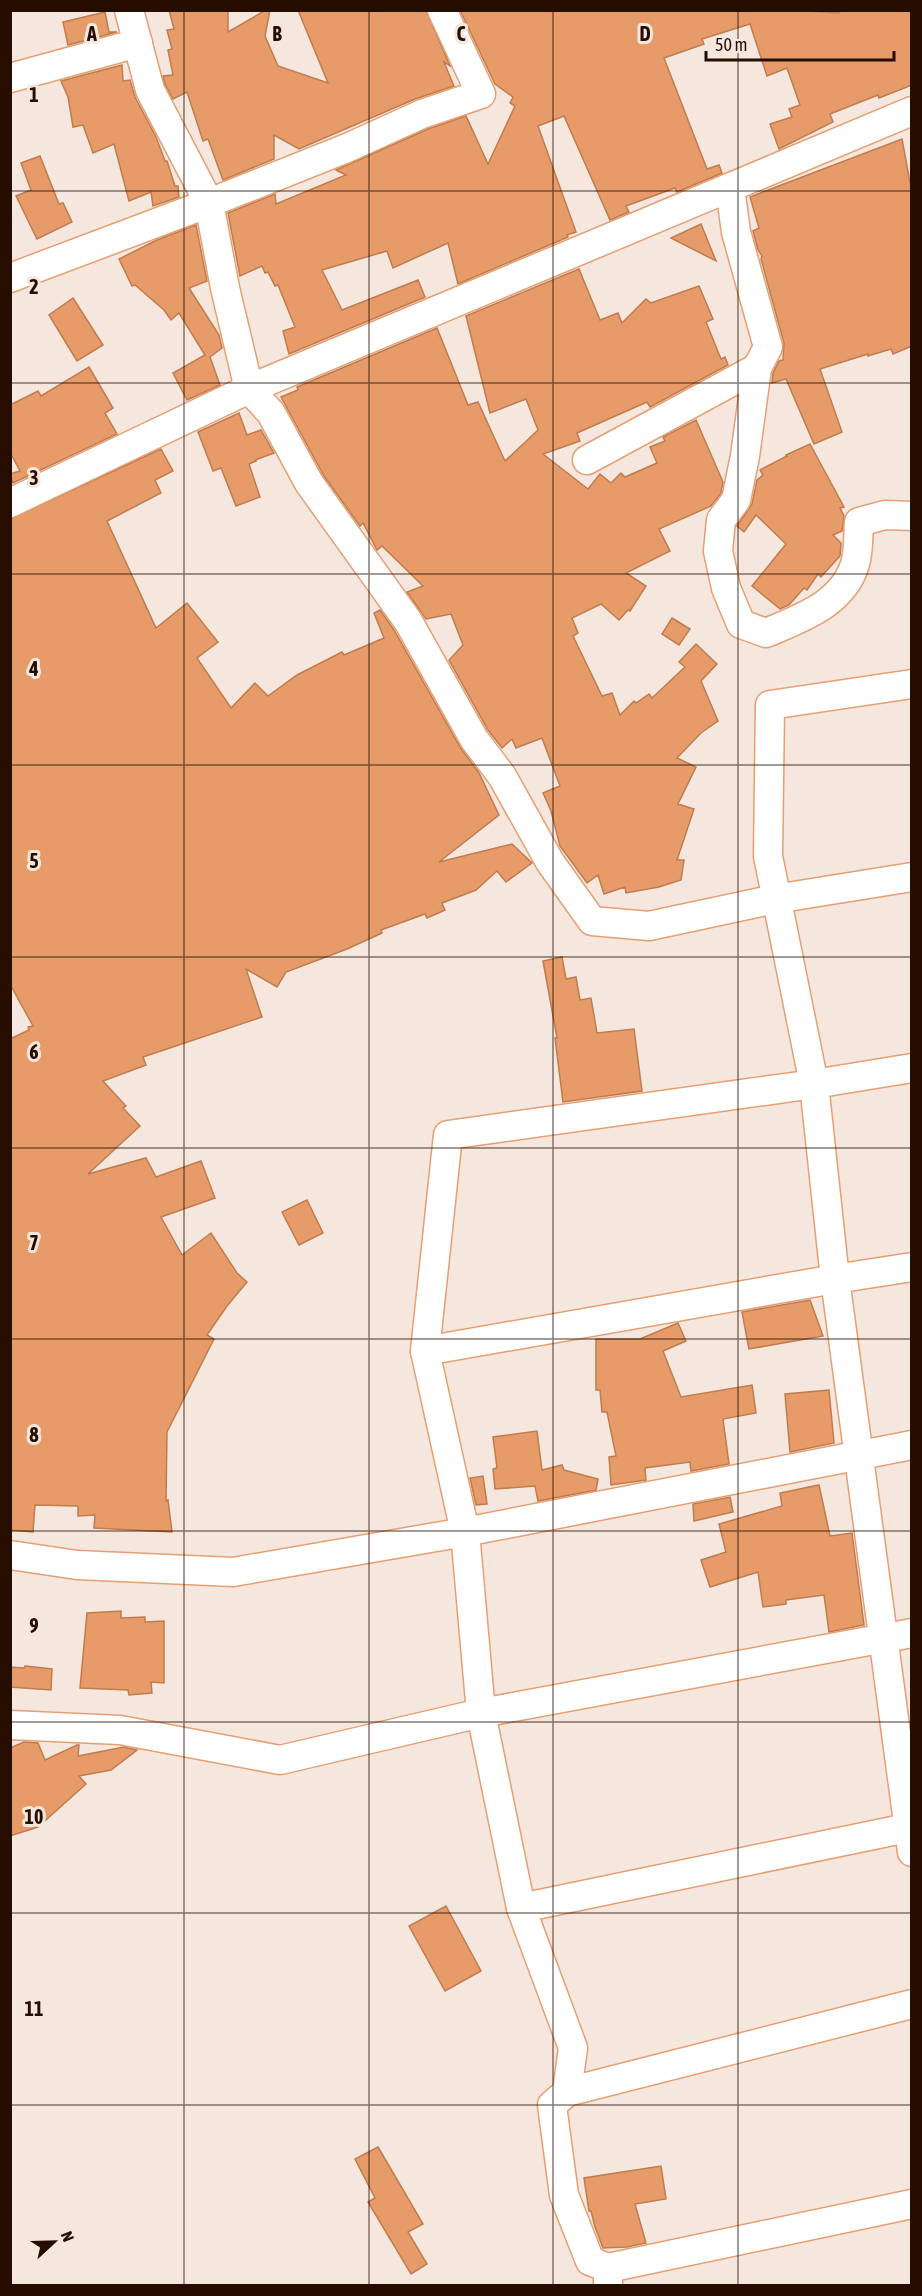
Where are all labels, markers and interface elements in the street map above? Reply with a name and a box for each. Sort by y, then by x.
text: A [86,22,97,45]
text: B [272,22,282,45]
text: C [457,22,466,45]
text: D [639,22,651,45]
scale bar [706,24,894,62]
text: 50 m [715,34,747,55]
text: 1 [29,83,39,106]
text: 2 [29,275,39,298]
text: 3 [29,466,39,489]
text: 4 [28,657,39,680]
text: 5 [29,849,39,872]
text: 6 [29,1040,39,1063]
text: 7 [29,1231,39,1254]
text: 8 [29,1423,39,1446]
text: 9 [29,1614,39,1637]
text: 10 [25,1805,43,1828]
text: 11 [25,1997,43,2020]
north arrow [24,2212,84,2272]
text: N [58,2229,78,2244]

